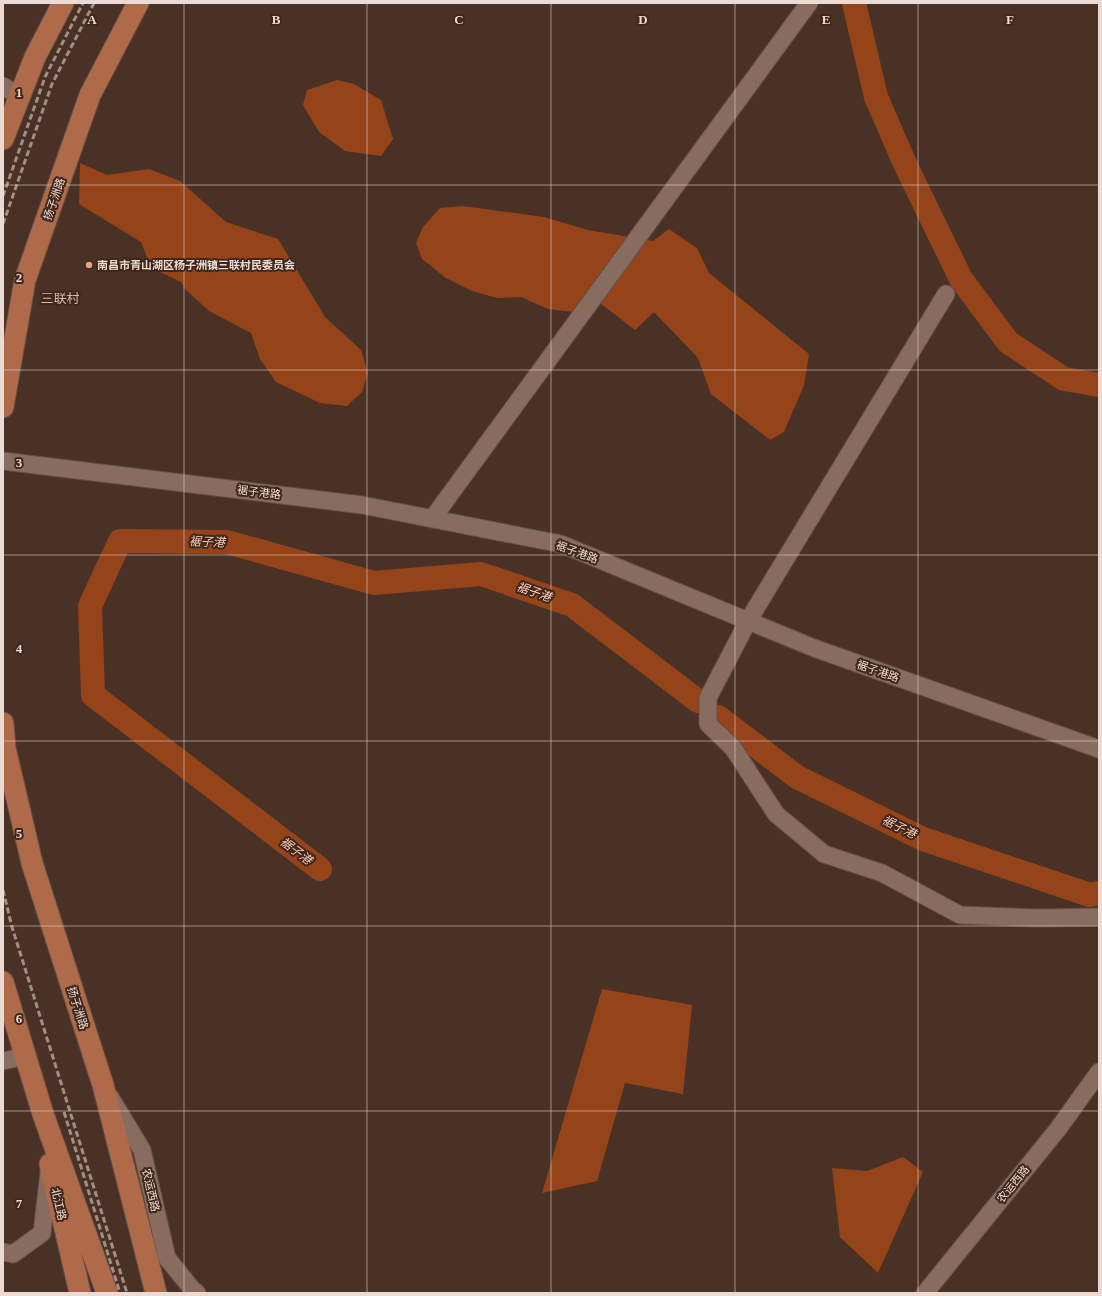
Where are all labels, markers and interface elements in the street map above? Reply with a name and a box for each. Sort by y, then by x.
text: A [87,12,97,27]
text: B [272,12,281,27]
text: C [454,12,464,27]
text: D [638,12,648,27]
text: E [822,12,830,27]
text: F [1006,12,1014,27]
text: 1 [16,85,22,100]
street label: 扬子洲路 [41,176,67,222]
place label: 南昌市青山湖区杨子洲镇三联村民委员会 [97,259,295,271]
marker: 南昌市青山湖区杨子洲镇三联村民委员会 [84,260,94,270]
text: 2 [16,270,22,285]
district label: 三联村 [40,291,80,306]
text: 3 [16,455,23,470]
street label: 裾子港路 [236,483,282,501]
water label: 裾子港 [189,534,227,550]
street label: 裾子港路 [554,539,600,565]
water label: 裾子港 [515,580,555,605]
text: 4 [16,641,23,656]
street label: 裾子港路 [855,658,901,684]
water label: 裾子港 [880,813,920,842]
text: 5 [16,826,23,841]
water label: 裾子港 [277,835,316,869]
street label: 扬子洲路 [65,985,91,1031]
text: 6 [16,1011,23,1026]
street label: 农运西路 [994,1163,1032,1205]
street label: 农运西路 [140,1167,162,1213]
street label: 北江路 [49,1187,69,1221]
text: 7 [16,1196,23,1211]

